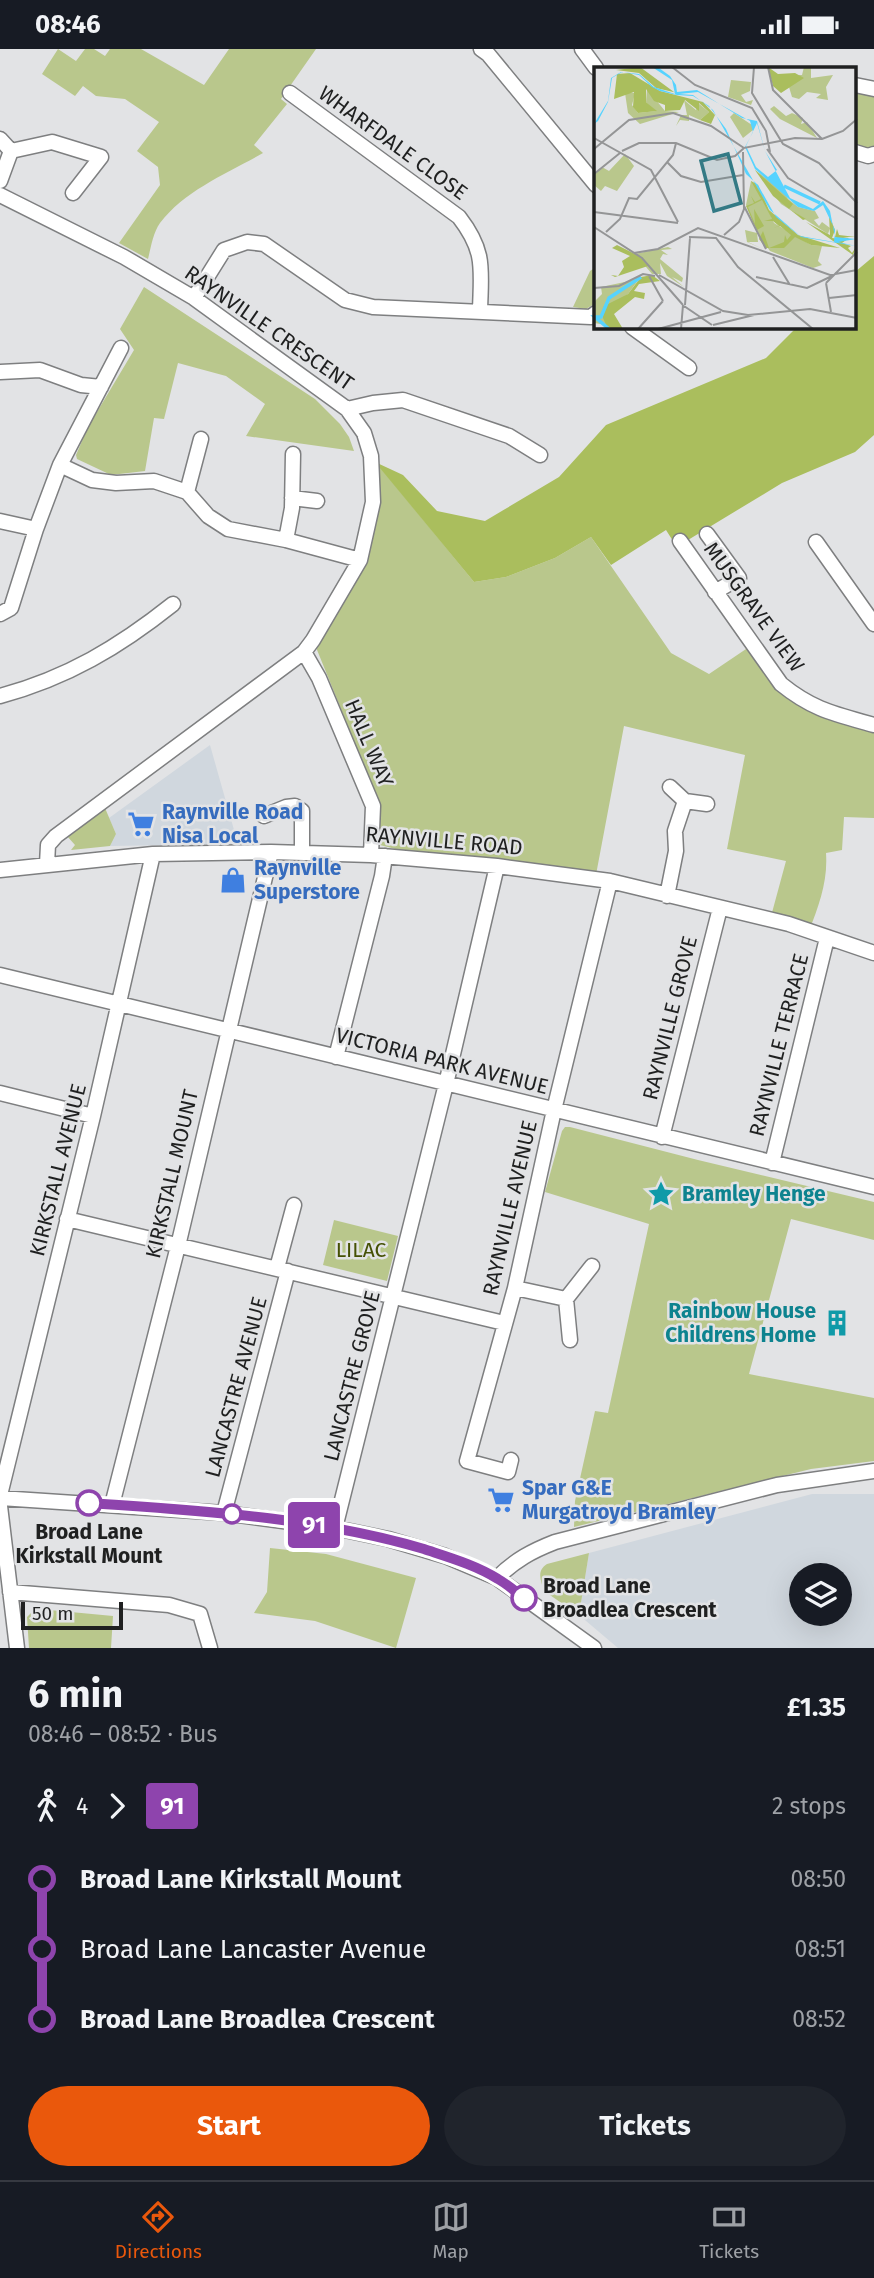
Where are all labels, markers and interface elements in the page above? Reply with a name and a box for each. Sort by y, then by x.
text: 08:46 [35,9,101,40]
inset map [594,67,856,329]
street label: WHARFDALE CLOSE [313,80,473,206]
street label: RAYNVILLE CRESCENT [179,260,359,396]
street label: MUSGRAVE VIEW [698,537,810,677]
street label: HALL WAY [339,695,399,791]
place label: Raynville Road Nisa Local [162,799,303,849]
supermarket icon: Raynville Road Nisa Local [126,809,156,839]
street label: RAYNVILLE ROAD [364,821,524,861]
place label: Raynville Superstore [254,855,360,905]
shop icon: Raynville Superstore [218,865,248,895]
street label: RAYNVILLE GROVE [637,933,703,1103]
street label: RAYNVILLE TERRACE [744,951,814,1139]
street label: VICTORIA PARK AVENUE [333,1022,551,1100]
street label: KIRKSTALL AVENUE [24,1081,92,1259]
street label: KIRKSTALL MOUNT [140,1087,204,1261]
street label: RAYNVILLE AVENUE [477,1118,543,1298]
place icon: Bramley Henge [646,1179,676,1209]
place label: Bramley Henge [682,1181,826,1207]
park label: LILAC [336,1237,387,1263]
street label: LANCASTRE GROVE [318,1288,386,1464]
street label: LANCASTRE AVENUE [199,1294,273,1480]
place label: Rainbow House Childrens Home [665,1298,816,1348]
building icon: Rainbow House Childrens Home [822,1308,852,1338]
place label: Spar G&E Murgatroyd Bramley [522,1475,716,1525]
supermarket icon: Spar G&E Murgatroyd Bramley [486,1485,516,1515]
marker: Broad Lane Kirkstall Mount [76,1490,102,1516]
line badge: 91 [282,1502,346,1548]
unlabelled marker [222,1504,242,1524]
text: 91 [302,1511,326,1539]
place label: Broad Lane Kirkstall Mount [16,1519,163,1569]
map controls [789,1563,852,1626]
button: layers [789,1563,852,1626]
place label: Broad Lane Broadlea Crescent [543,1573,718,1623]
marker: Broad Lane Broadlea Crescent [511,1585,537,1611]
scale bar [21,1599,122,1631]
text: 50 m [32,1602,73,1625]
text: 6 min [28,1671,123,1717]
text: £1.35 [787,1692,846,1723]
text: 08:46 – 08:52 · Bus [28,1720,217,1748]
icon: walk [28,1787,66,1825]
icon: forward [98,1787,136,1825]
text: 4 [76,1792,88,1820]
text: 91 [160,1792,184,1820]
text: 2 stops [772,1792,846,1820]
text: Broad Lane Kirkstall Mount [80,1864,401,1895]
text: 08:50 [791,1865,846,1893]
text: Broad Lane Lancaster Avenue [80,1934,426,1965]
text: 08:51 [795,1935,846,1963]
text: Broad Lane Broadlea Crescent [80,2004,435,2035]
text: 08:52 [792,2005,846,2033]
button: Start [28,2086,430,2166]
button: Tickets [444,2086,846,2166]
tab: Directions [115,2198,202,2263]
tab: Map [432,2198,470,2263]
tab: Tickets [699,2198,759,2263]

